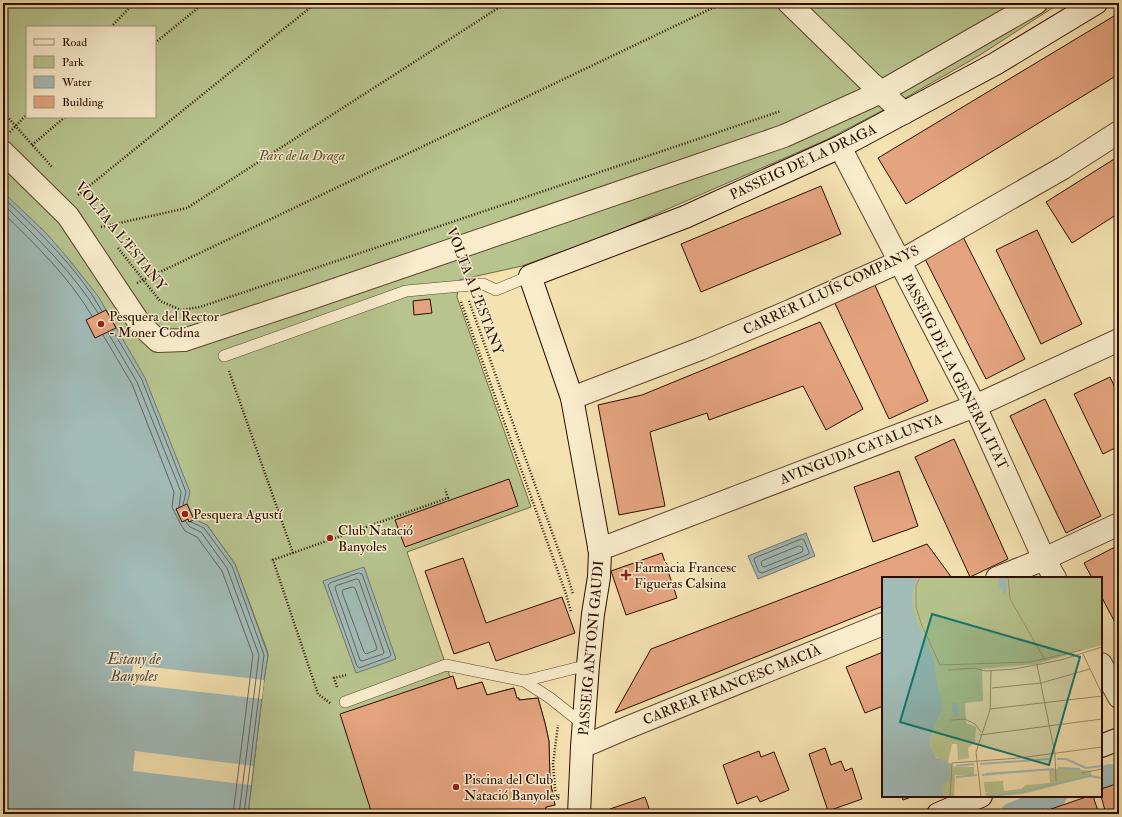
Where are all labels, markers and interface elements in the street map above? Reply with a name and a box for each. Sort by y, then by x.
legend [26,26,156,118]
text: Road [62,35,87,50]
text: Park [62,55,84,70]
text: Water [61,75,92,90]
text: Building [62,95,105,110]
street label: PASSEIG DE LA DRAGA [727,120,879,203]
park label: Parc de la Draga [258,147,346,164]
street label: VOLTA A L'ESTANY [72,178,170,294]
street label: VOLTA A L'ESTANY [443,225,507,358]
street label: CARRER LLUÍS COMPANYS [740,242,922,338]
street label: PASSEIG DE LA GENERALITAT [898,271,1012,473]
place label: Pesquera del Rector - Moner Codina [109,308,220,341]
marker: Pesquera del Rector - Moner Codina [96,319,106,329]
street label: AVINGUDA CATALUNYA [776,410,945,488]
place label: Pesquera Agustí [193,506,283,523]
marker: Pesquera Agustí [180,509,190,519]
place label: Club Natació Banyoles [338,522,413,556]
marker: Club Natació Banyoles [325,533,335,543]
street label: PASSEIG ANTONI GAUDI [575,559,607,736]
place label: Farmàcia Francesc Figueras Calsina [634,559,737,592]
marker: Farmàcia Francesc Figueras Calsina [621,570,631,580]
inset map [882,577,1102,797]
street label: CARRER FRANCESC MACIÀ [640,641,824,729]
water label: Estany de Banyoles [106,650,162,686]
place label: Piscina del Club Natació Banyoles [464,771,560,805]
marker: Piscina del Club Natació Banyoles [451,782,461,792]

